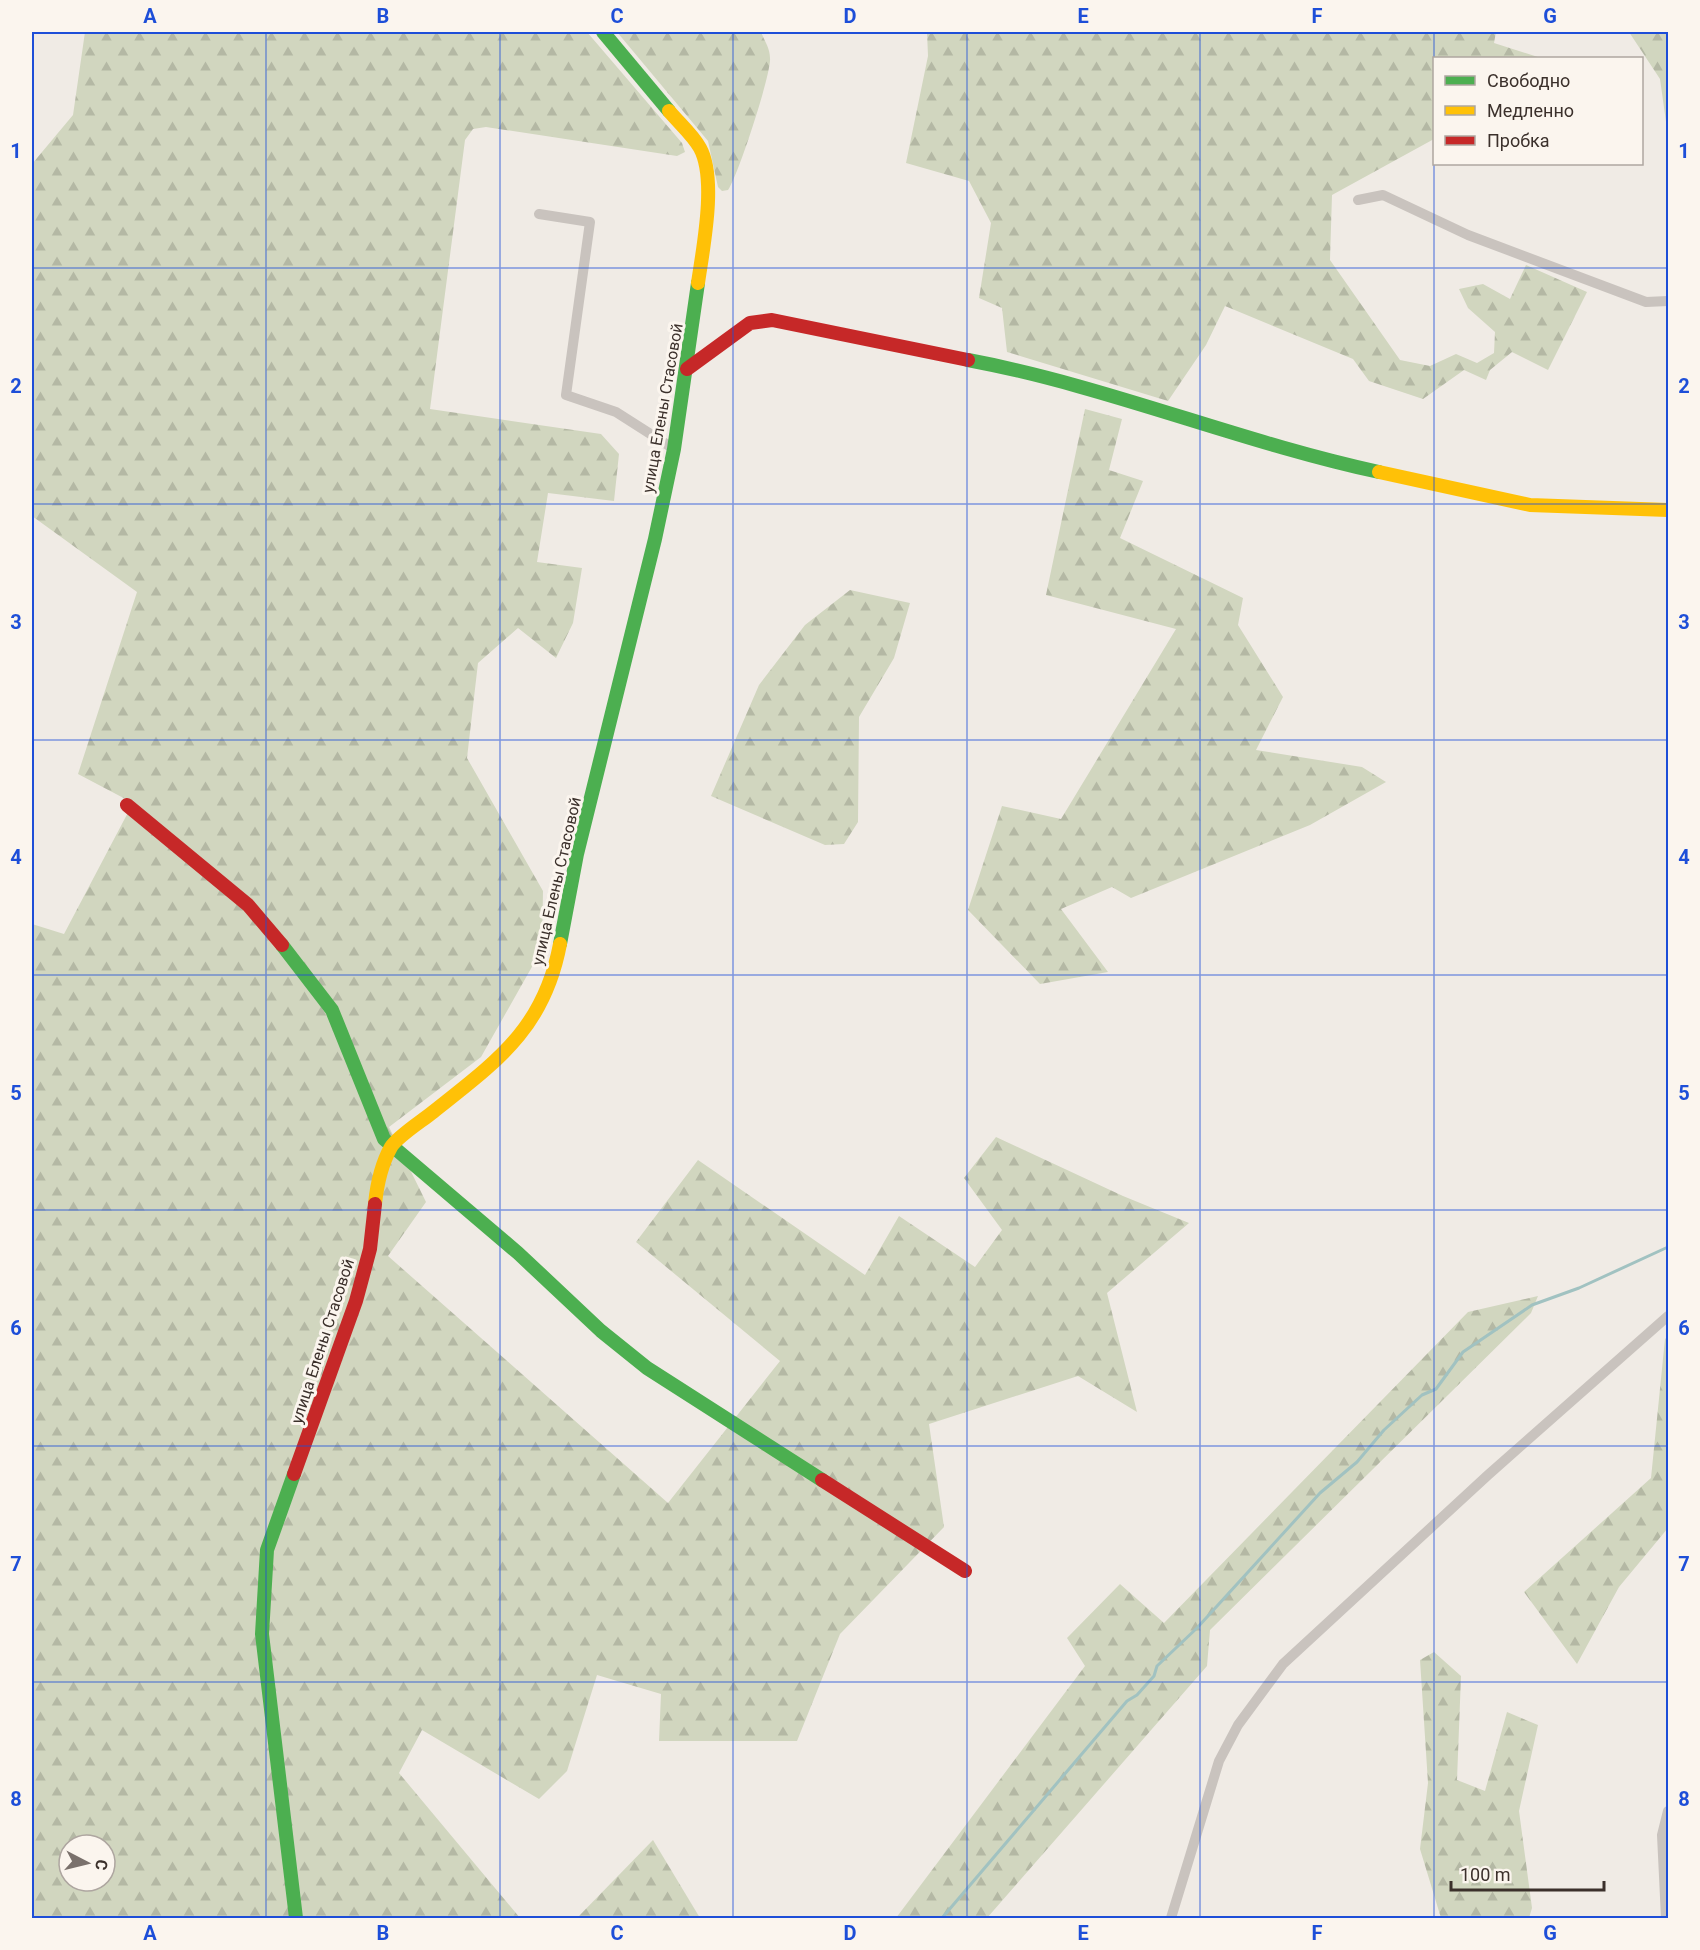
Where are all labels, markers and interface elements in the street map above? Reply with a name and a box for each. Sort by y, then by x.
text: A [143,4,157,28]
text: B [377,4,389,28]
text: C [610,4,624,28]
text: D [844,4,857,28]
text: E [1077,4,1089,28]
text: F [1312,4,1323,28]
text: G [1543,4,1557,28]
legend [1433,57,1643,165]
text: Свободно [1487,70,1570,91]
text: Медленно [1487,100,1574,121]
text: Пробка [1487,130,1550,151]
text: 1 [10,139,22,163]
text: 1 [1678,139,1690,163]
street label: улица Елены Стасовой [638,322,687,494]
text: 2 [10,374,22,398]
text: 2 [1678,374,1690,398]
text: 3 [10,610,22,634]
text: 3 [1678,610,1690,634]
street label: улица Елены Стасовой [528,795,585,967]
text: 4 [10,845,22,869]
text: 4 [1678,845,1690,869]
text: 5 [10,1081,22,1105]
text: 5 [1678,1081,1690,1105]
street label: улица Елены Стасовой [287,1256,358,1426]
text: 6 [10,1316,22,1340]
text: 6 [1678,1316,1690,1340]
text: 7 [10,1552,22,1576]
text: 7 [1678,1552,1690,1576]
text: 8 [10,1787,22,1811]
text: 8 [1678,1787,1690,1811]
north arrow [57,1833,117,1893]
scale bar [1451,1854,1604,1892]
text: С [91,1858,111,1871]
text: 100 m [1460,1864,1511,1885]
text: A [143,1921,157,1945]
text: B [377,1921,389,1945]
text: C [610,1921,624,1945]
text: D [844,1921,857,1945]
text: E [1077,1921,1089,1945]
text: F [1312,1921,1323,1945]
text: G [1543,1921,1557,1945]

